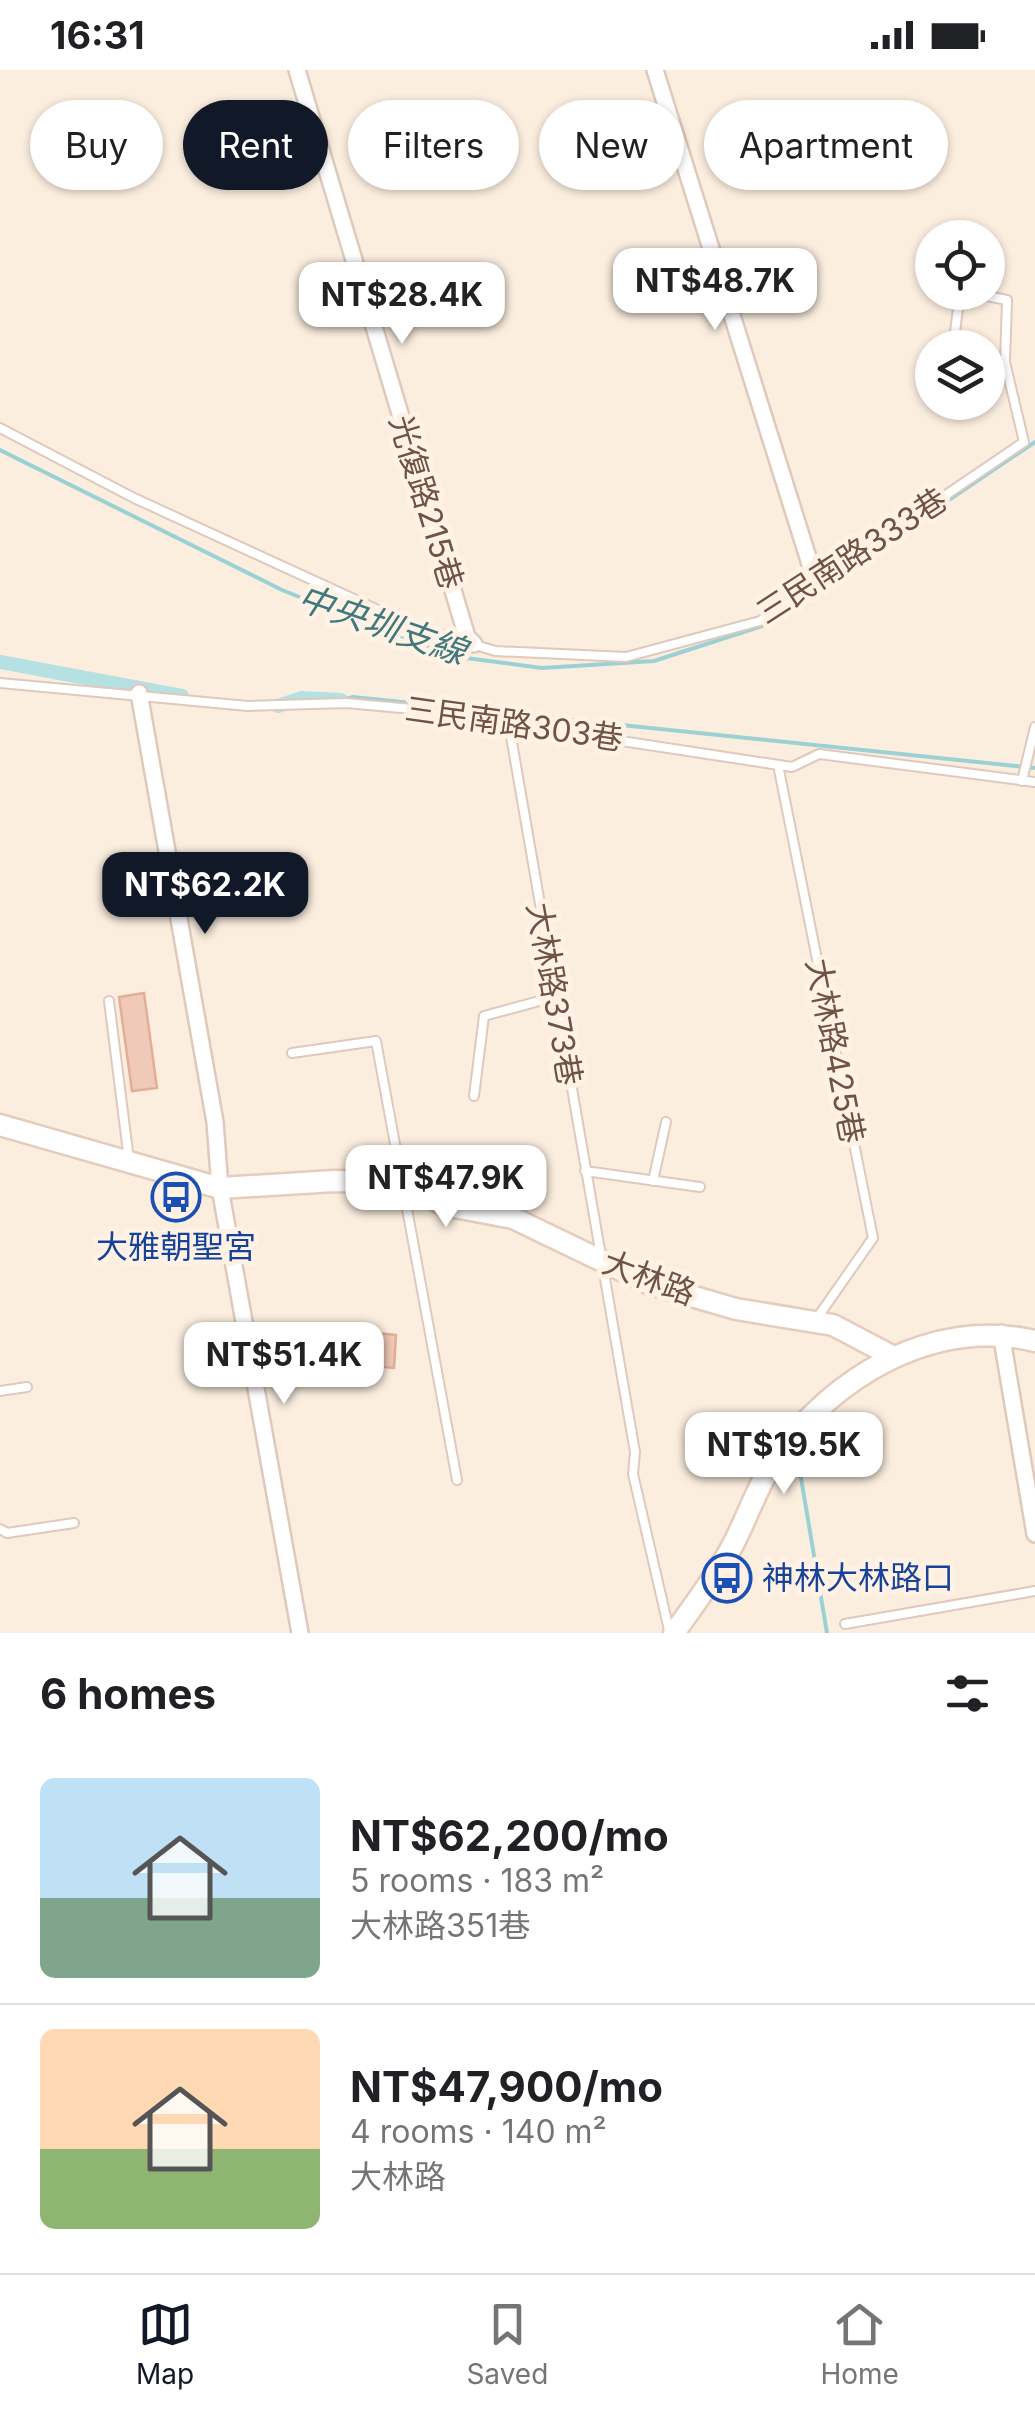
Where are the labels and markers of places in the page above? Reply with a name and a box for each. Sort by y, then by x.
pin: NT$48.7K [612,248,818,333]
pin: NT$28.4K [299,262,505,347]
pin: NT$62.2K [102,852,308,937]
pin: NT$47.9K [343,1145,549,1230]
bus stop icon: 大雅朝聖宮 [150,1171,202,1223]
place label: 大雅朝聖宮 [96,1227,256,1266]
pin: NT$51.4K [181,1322,387,1407]
pin: NT$19.5K [681,1412,887,1497]
bus stop icon: 神林大林路口 [701,1552,753,1604]
place label: 神林大林路口 [762,1558,954,1597]

